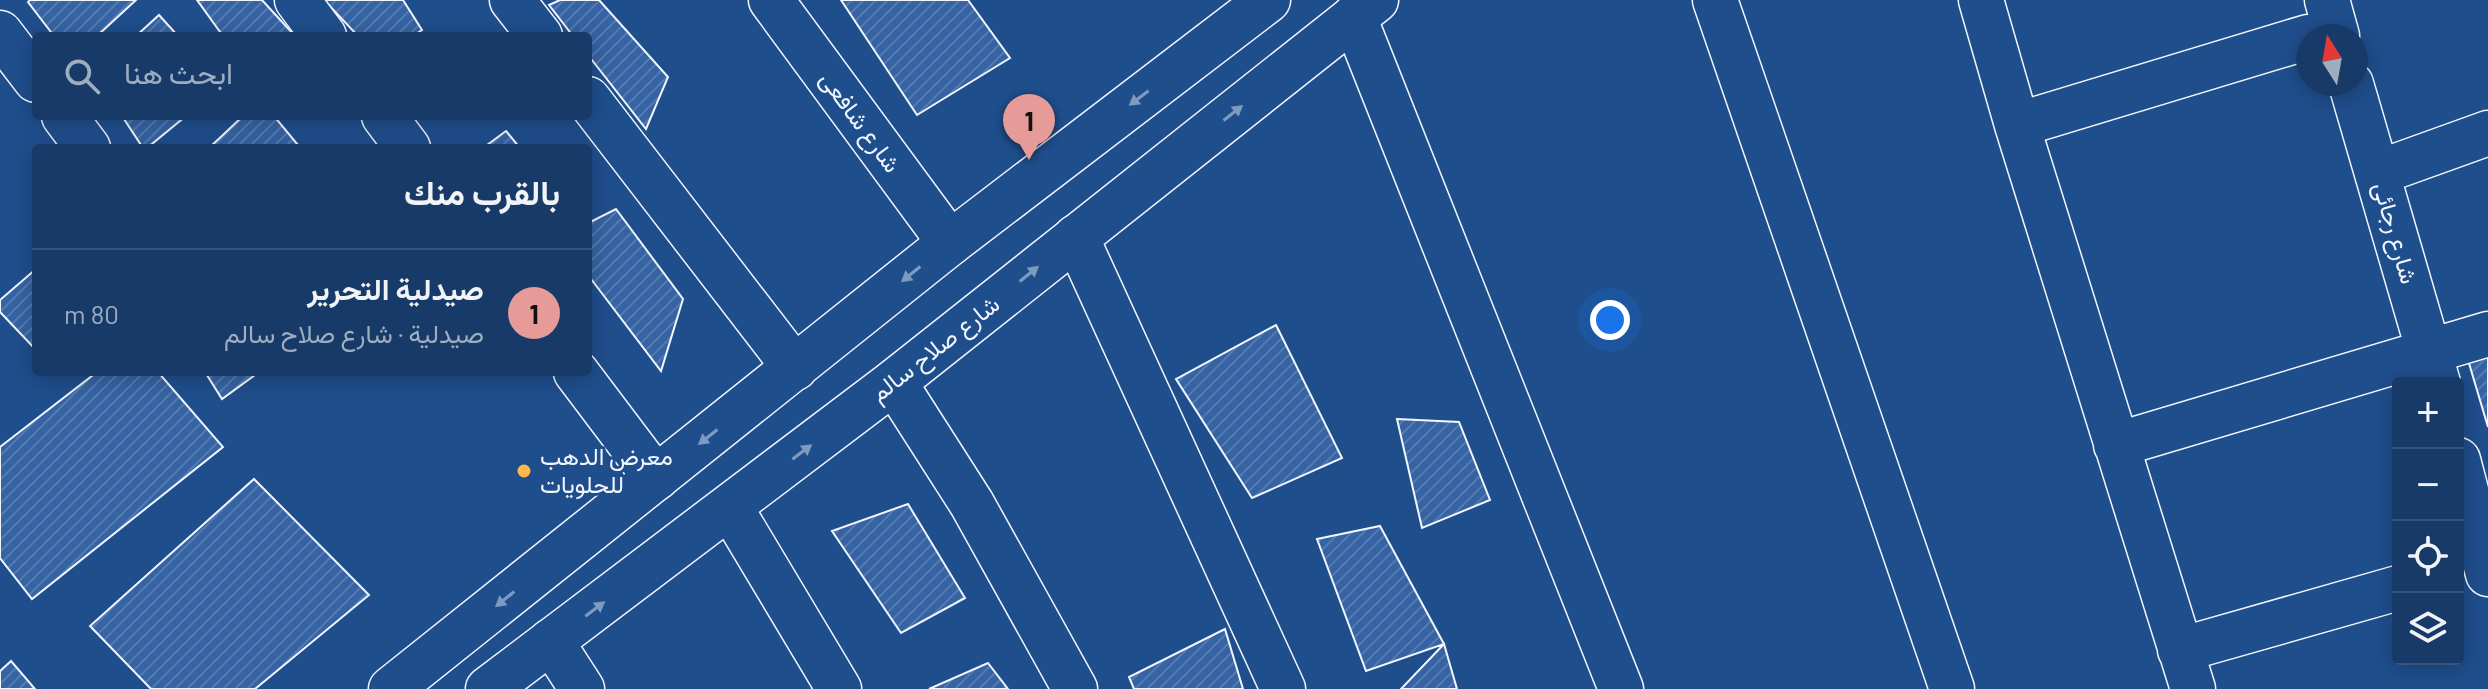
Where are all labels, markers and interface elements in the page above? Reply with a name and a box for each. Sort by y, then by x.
north arrow [2296,24,2368,96]
search box [32,32,592,120]
icon: search [60,54,104,98]
text: ابحث هنا [124,54,233,90]
street label: شارع شافعى [812,65,908,179]
one-way arrow [1129,90,1149,106]
pin: 1 [1003,94,1055,160]
one-way arrow [1222,104,1243,121]
text: بالقرب منك [404,171,560,212]
street label: شارع رجائى [2365,178,2425,288]
one-way arrow [901,266,921,282]
one-way arrow [1019,266,1039,283]
text: صيدلية التحرير [307,270,484,306]
street label: شارع صلاح سالم [864,288,1006,410]
text: 80 m [64,298,119,329]
text: 1 [529,298,539,329]
your location [1590,300,1630,340]
text: صيدلية · شارع صلاح سالم [224,317,484,348]
map controls [2392,377,2464,665]
button: + [2392,377,2464,449]
one-way arrow [698,428,718,445]
place label: معرض الدهب للحلويات [540,441,673,500]
one-way arrow [792,445,813,461]
button: − [2392,449,2464,521]
marker: معرض الدهب للحلويات [515,462,533,480]
button: locate [2392,521,2464,593]
one-way arrow [495,590,515,606]
button: layers [2392,593,2464,665]
one-way arrow [585,601,605,617]

